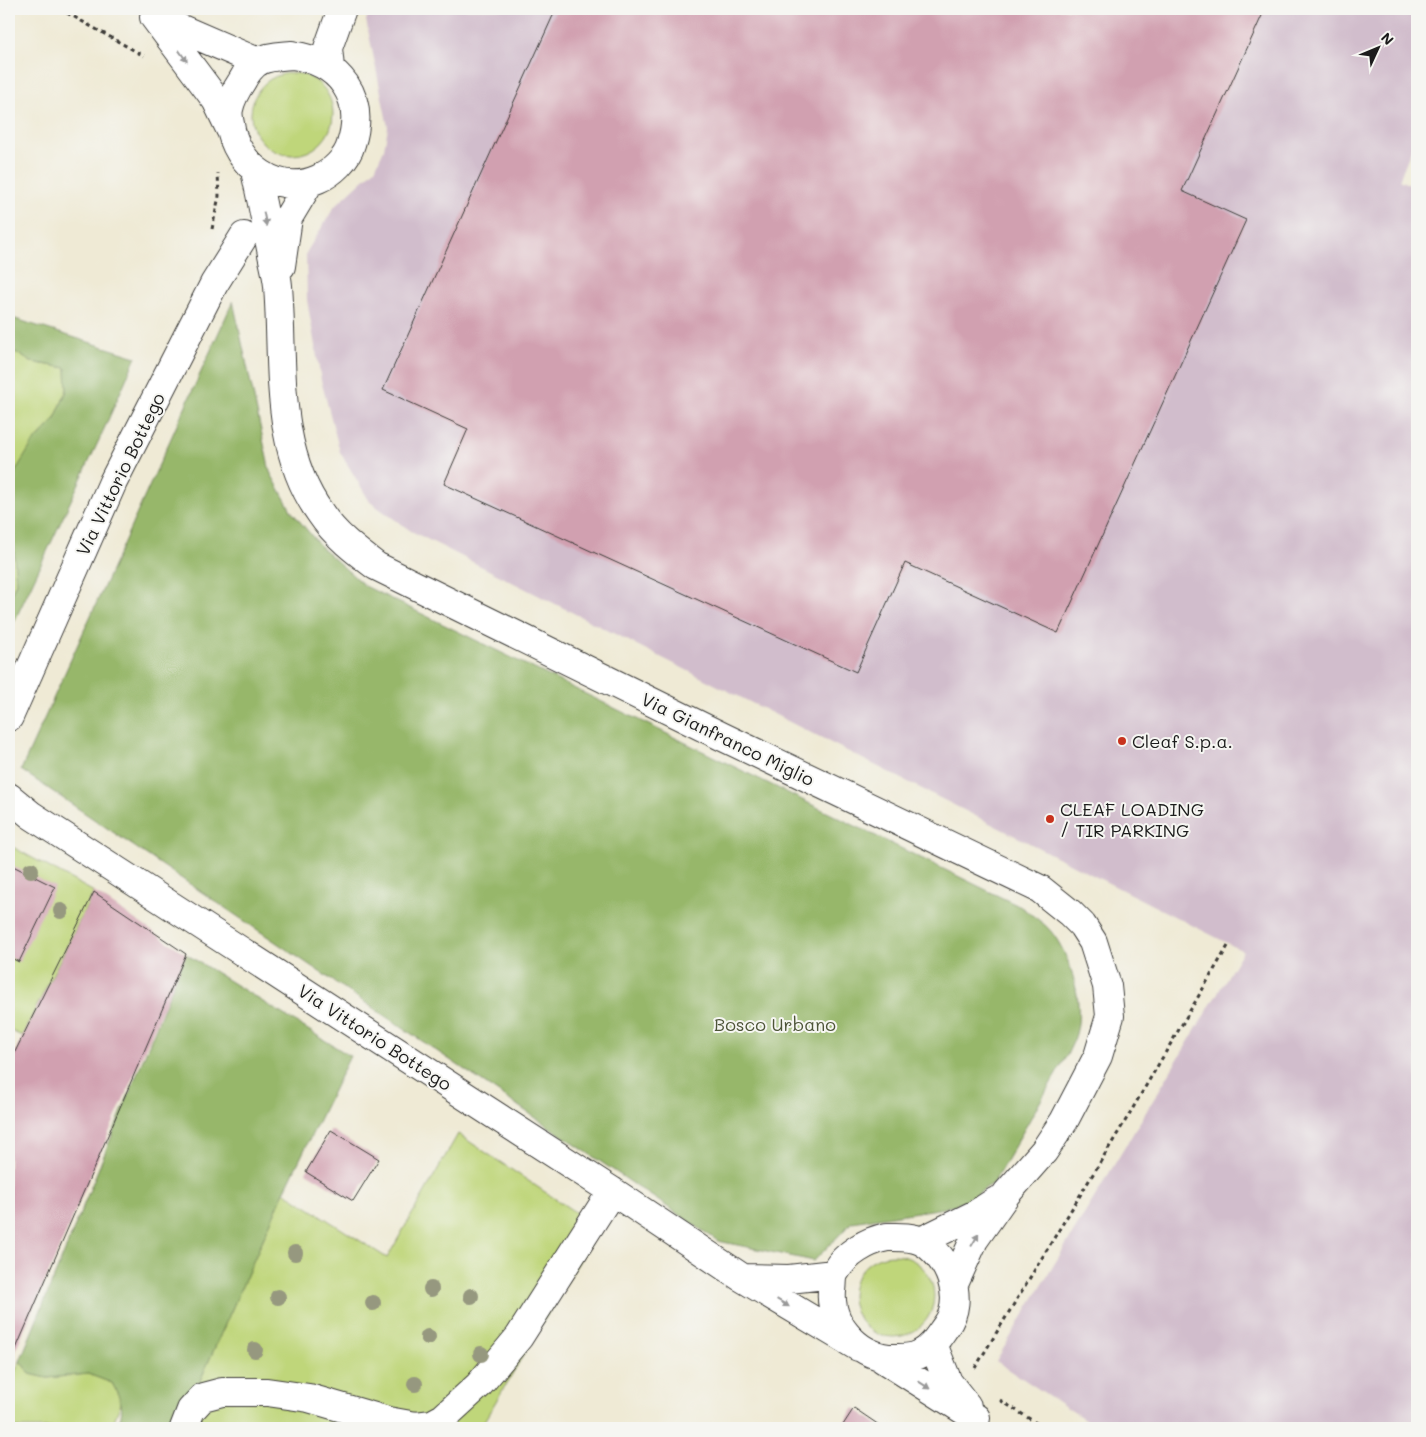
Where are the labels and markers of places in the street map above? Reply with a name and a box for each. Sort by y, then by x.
place label: Cleaf S.p.a. [1132,729,1233,753]
marker: Cleaf S.p.a. [1116,735,1128,747]
place label: CLEAF LOADING / TIR PARKING [1060,797,1204,842]
marker: CLEAF LOADING / TIR PARKING [1044,813,1056,825]

